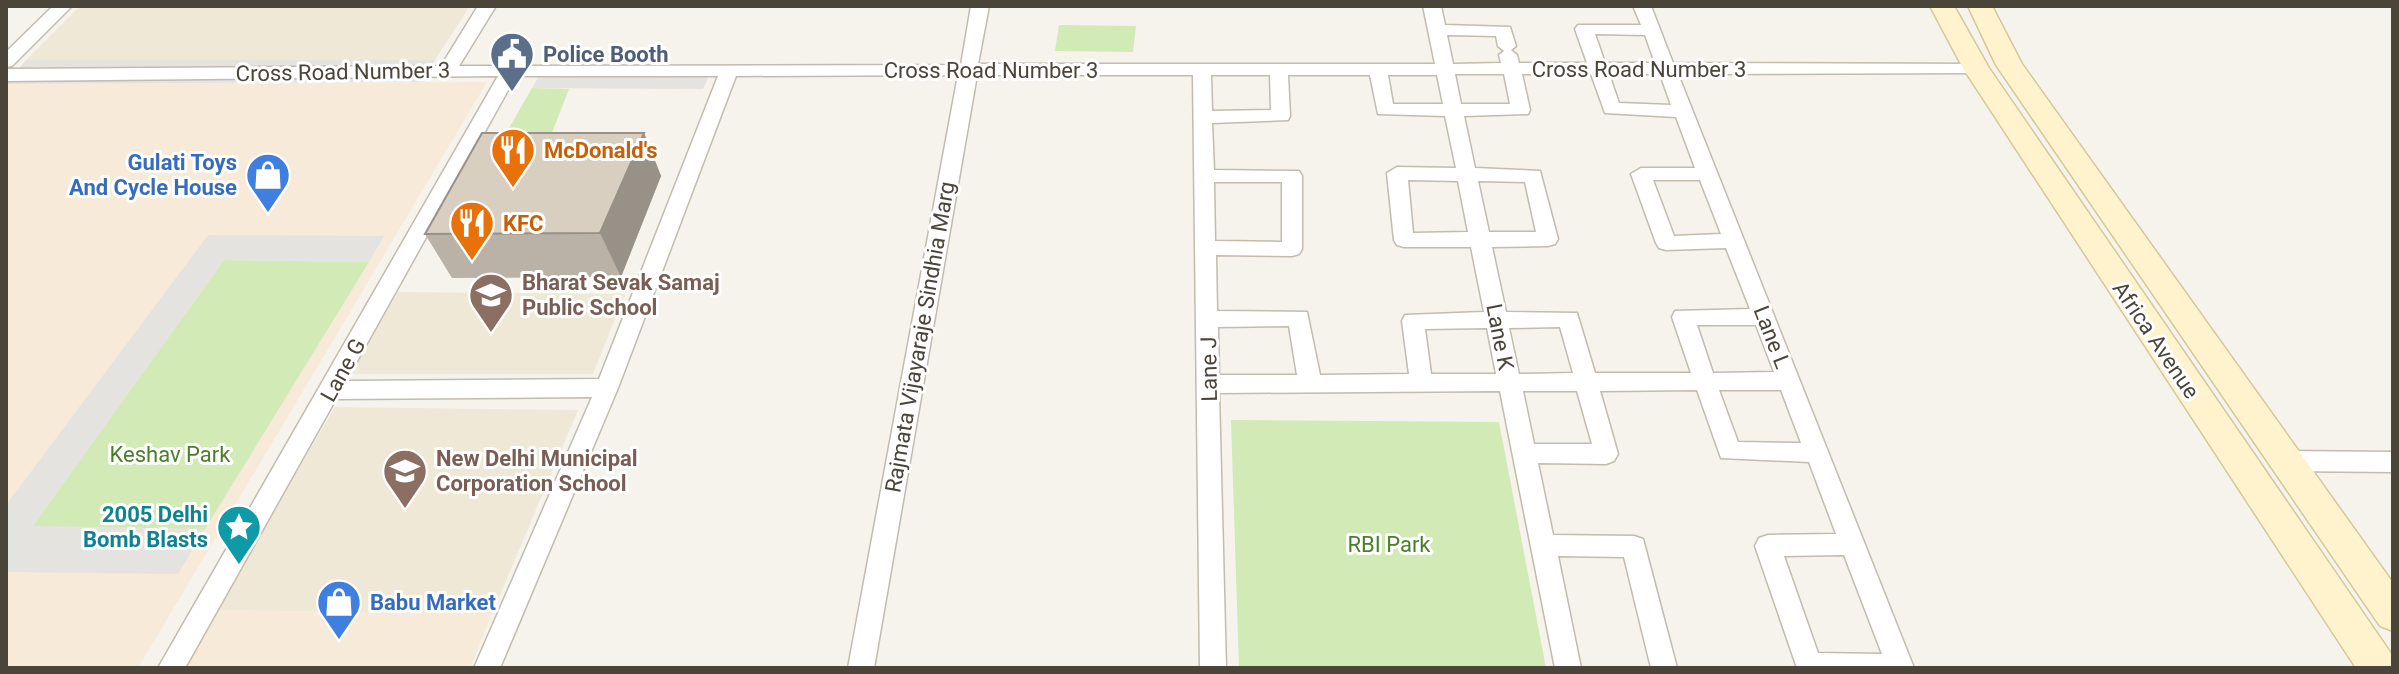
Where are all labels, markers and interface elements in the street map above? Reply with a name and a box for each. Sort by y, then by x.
public building icon: Police Booth [488,30,536,93]
place label: Police Booth [543,42,669,67]
street label: Cross Road Number 3 [1532,57,1746,82]
street label: Cross Road Number 3 [235,58,451,86]
street label: Cross Road Number 3 [884,58,1098,83]
restaurant icon: McDonald's [489,126,537,189]
place label: McDonald's [544,138,658,163]
place label: Gulati Toys And Cycle House [69,150,237,200]
shop icon: Gulati Toys And Cycle House [244,151,292,214]
street label: Rajmata Vijayaraje Sindhia Marg [880,180,960,494]
restaurant icon: KFC [448,199,496,262]
place label: KFC [503,211,543,236]
place label: Bharat Sevak Samaj Public School [522,270,720,320]
school or university icon: Bharat Sevak Samaj Public School [467,271,515,334]
street label: Africa Avenue [2108,277,2204,403]
street label: Lane K [1481,302,1519,372]
street label: Lane L [1749,302,1795,372]
street label: Lane G [316,334,370,406]
street label: Lane J [1196,336,1222,402]
park label: Keshav Park [110,442,231,467]
place label: New Delhi Municipal Corporation School [436,446,638,496]
school or university icon: New Delhi Municipal Corporation School [381,447,429,510]
place label: 2005 Delhi Bomb Blasts [83,502,208,552]
place icon: 2005 Delhi Bomb Blasts [215,503,263,566]
park label: RBI Park [1347,532,1431,557]
shop icon: Babu Market [315,578,363,641]
place label: Babu Market [370,590,496,615]

